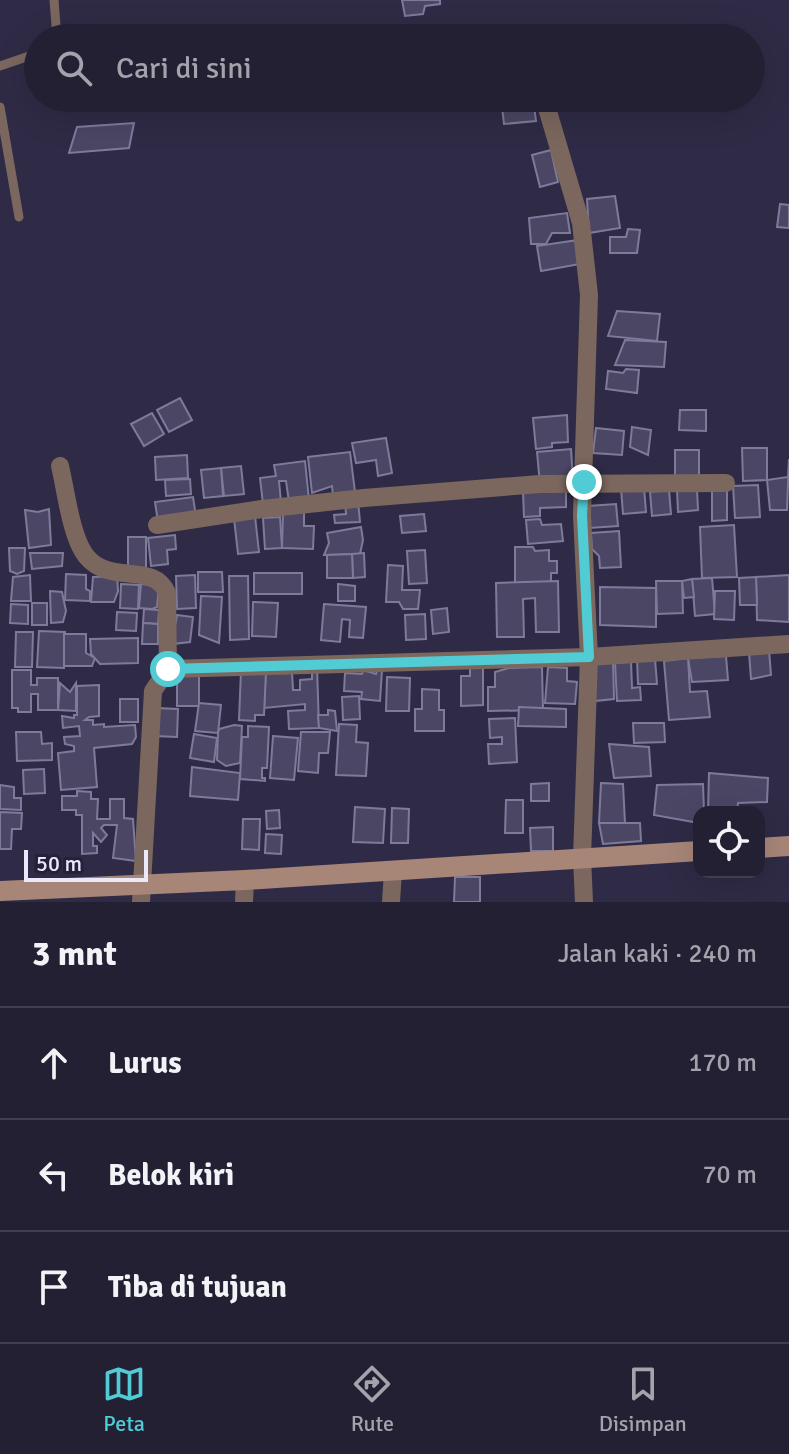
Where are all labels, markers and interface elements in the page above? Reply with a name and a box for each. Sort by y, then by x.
search box [24,24,765,112]
icon: search [52,46,96,90]
text: Cari di sini [116,50,252,87]
route end [566,464,602,500]
route start [150,651,186,687]
map controls [693,806,765,878]
button: locate [693,806,765,878]
scale bar [24,846,148,882]
text: 50 m [36,850,82,877]
text: 3 mnt [32,933,117,975]
text: Jalan kaki · 240 m [558,938,757,970]
icon: ahead [32,1041,76,1085]
text: Lurus [108,1045,182,1082]
text: 170 m [688,1047,757,1079]
icon: left [32,1153,76,1197]
text: Belok kiri [108,1157,234,1194]
text: 70 m [702,1159,757,1191]
icon: arrive [32,1265,76,1309]
text: Tiba di tujuan [108,1269,287,1306]
tab: Peta [102,1362,146,1437]
tab: Rute [350,1362,394,1437]
tab: Disimpan [599,1362,687,1437]

